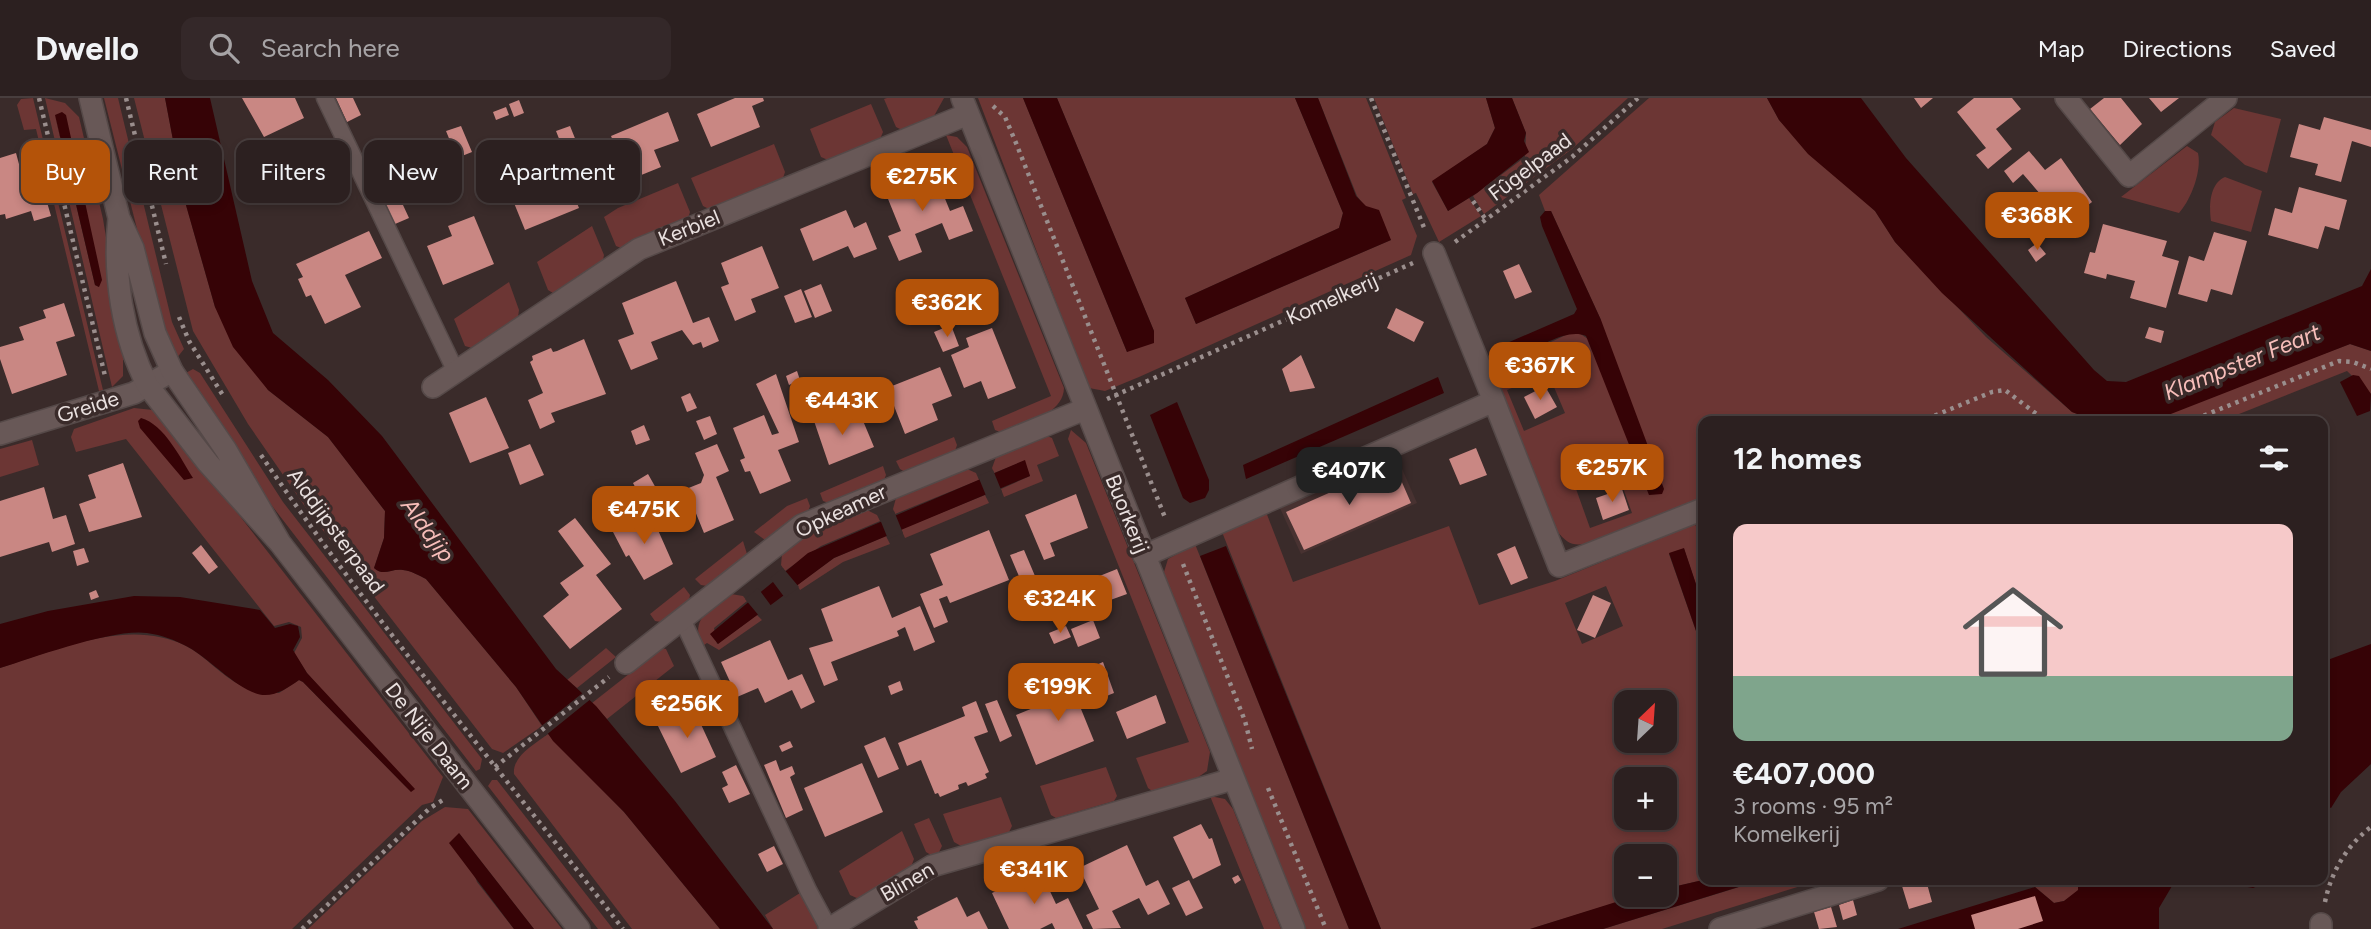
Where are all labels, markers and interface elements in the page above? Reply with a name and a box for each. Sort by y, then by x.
search box [181,17,671,80]
text: Dwello [35,29,139,68]
icon: search [205,29,243,67]
text: Search here [261,32,400,64]
text: Map [2038,34,2084,63]
text: Directions [2122,34,2232,63]
text: Saved [2270,34,2336,63]
street label: Fûgelpaad [1483,127,1576,206]
chip: Buy [21,140,110,203]
chip: Rent [124,140,222,203]
chip: Filters [236,140,350,203]
chip: New [364,140,462,203]
chip: Apartment [476,140,640,203]
pin: €275K [873,153,971,213]
text: €275K [887,162,957,190]
pin: €368K [1988,192,2086,252]
text: €368K [2001,201,2073,229]
street label: Kerbiel [654,204,723,251]
street label: Komelkerij [1282,267,1382,330]
pin: €362K [898,280,996,339]
text: €362K [912,288,982,316]
water label: Klampster Feart [2159,318,2325,406]
pin: €367K [1491,342,1589,402]
text: €367K [1505,351,1575,379]
pin: €443K [793,378,891,437]
street label: Greide [54,385,122,428]
text: €443K [805,386,879,414]
icon: filters [2255,439,2293,477]
text: 12 homes [1733,440,1861,477]
pin: €257K [1563,444,1661,504]
pin: €407K [1300,448,1398,507]
text: €257K [1577,453,1647,481]
text: €407K [1312,456,1386,484]
street label: Alddjipsterpaad [283,463,390,598]
street label: Buorkerij [1100,471,1155,557]
street label: Opkeamer [791,479,890,542]
pin: €475K [595,486,693,546]
water label: Alddjip [395,492,461,568]
text: €475K [608,495,680,523]
icon: home [1950,569,2076,695]
pin: €324K [1011,575,1109,635]
text: €324K [1024,584,1096,612]
pin: €199K [1009,664,1107,723]
text: €199K [1024,672,1092,700]
street label: De Nije Daam [380,677,479,794]
pin: €256K [638,680,736,740]
text: €256K [651,689,723,717]
north arrow [1614,690,1676,752]
map controls [1614,690,1677,907]
text: €407,000 [1733,755,1875,792]
button: + [1614,767,1677,830]
text: 3 rooms · 95 m² [1733,792,1893,820]
text: Komelkerij [1733,820,1840,848]
button: − [1614,844,1677,907]
pin: €341K [985,846,1083,906]
text: €341K [1000,855,1068,883]
street label: Blinen [876,856,938,907]

